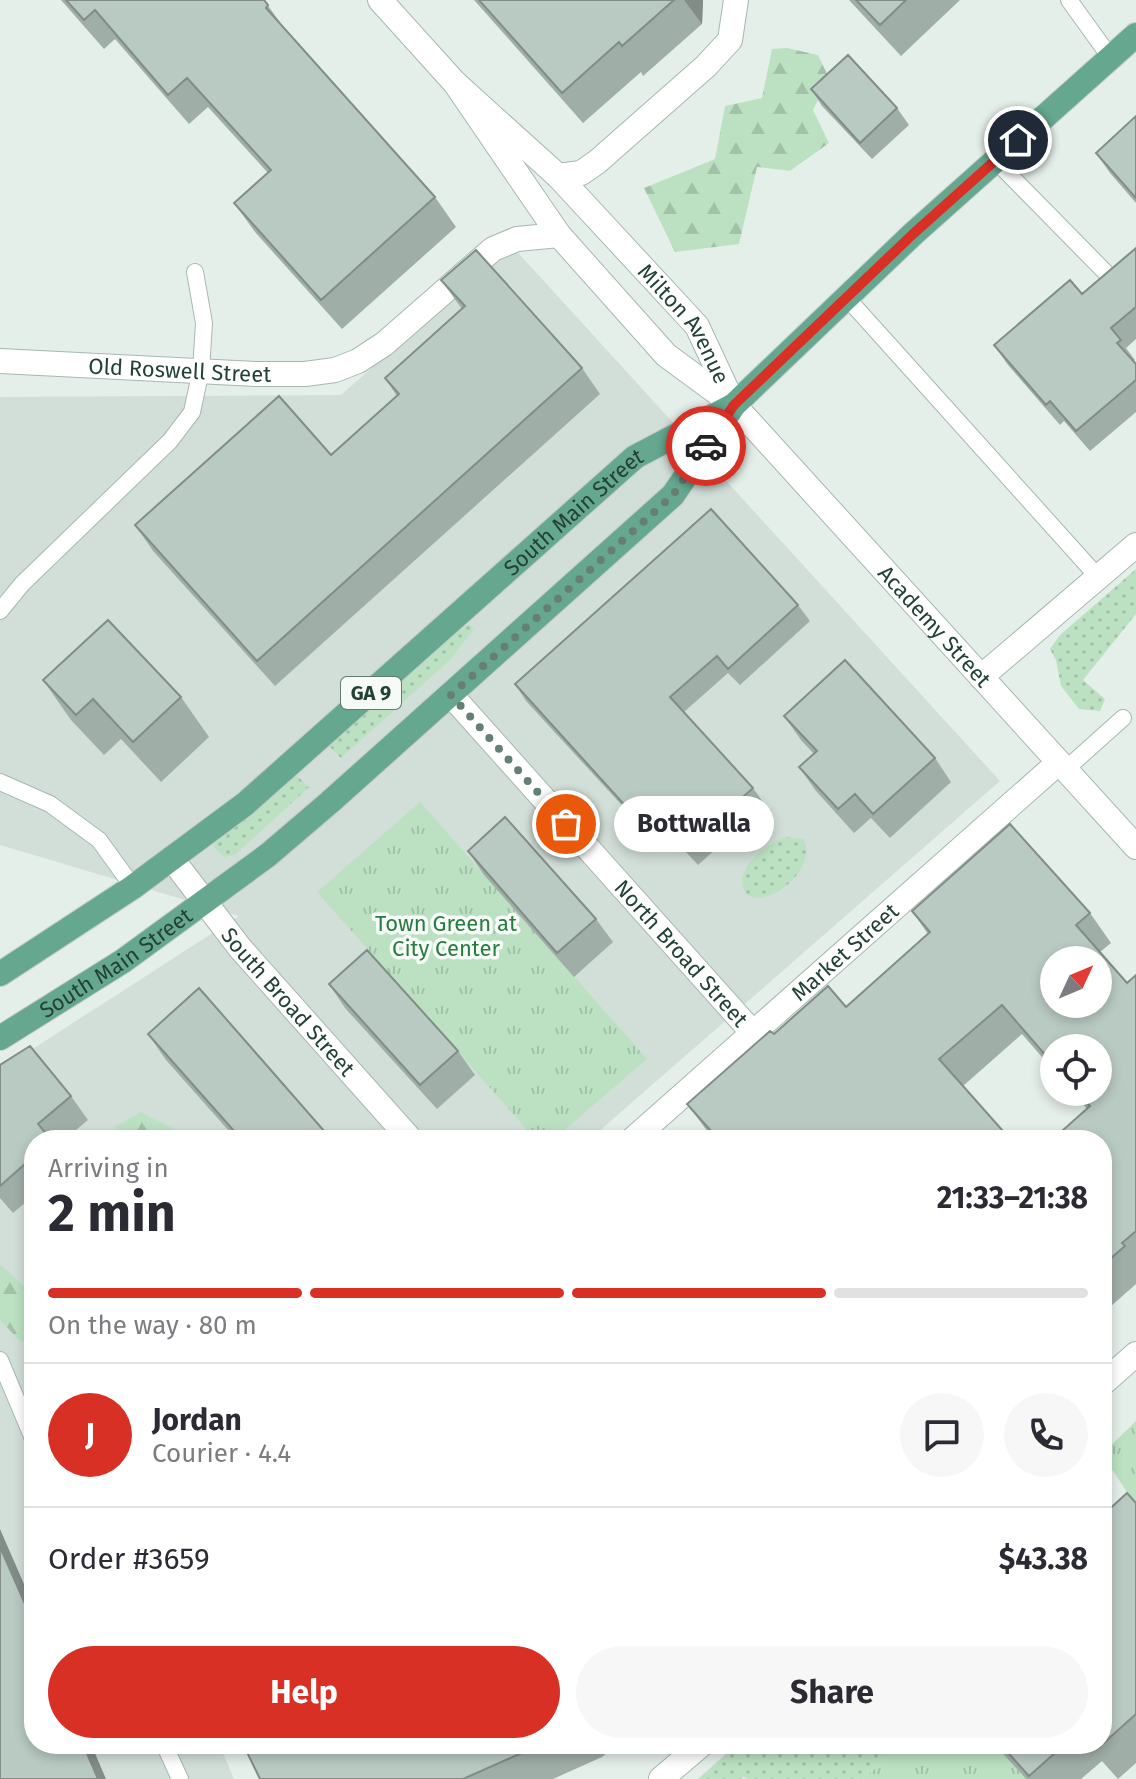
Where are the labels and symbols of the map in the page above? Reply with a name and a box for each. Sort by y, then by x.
pin [984,106,1052,174]
street label: Milton Avenue [633,258,735,388]
street label: Old Roswell Street [88,352,271,388]
courier [666,406,746,486]
street label: South Main Street [498,442,647,581]
street label: Academy Street [873,559,997,692]
road number: GA 9 [341,677,401,709]
pin [532,790,600,858]
callout: Bottwalla [614,796,774,852]
street label: North Broad Street [609,874,754,1032]
street label: Market Street [785,897,904,1006]
street label: South Main Street [34,902,197,1023]
park label: Town Green at City Center [375,910,517,962]
street label: South Broad Street [216,922,361,1081]
north arrow [1040,946,1112,1018]

